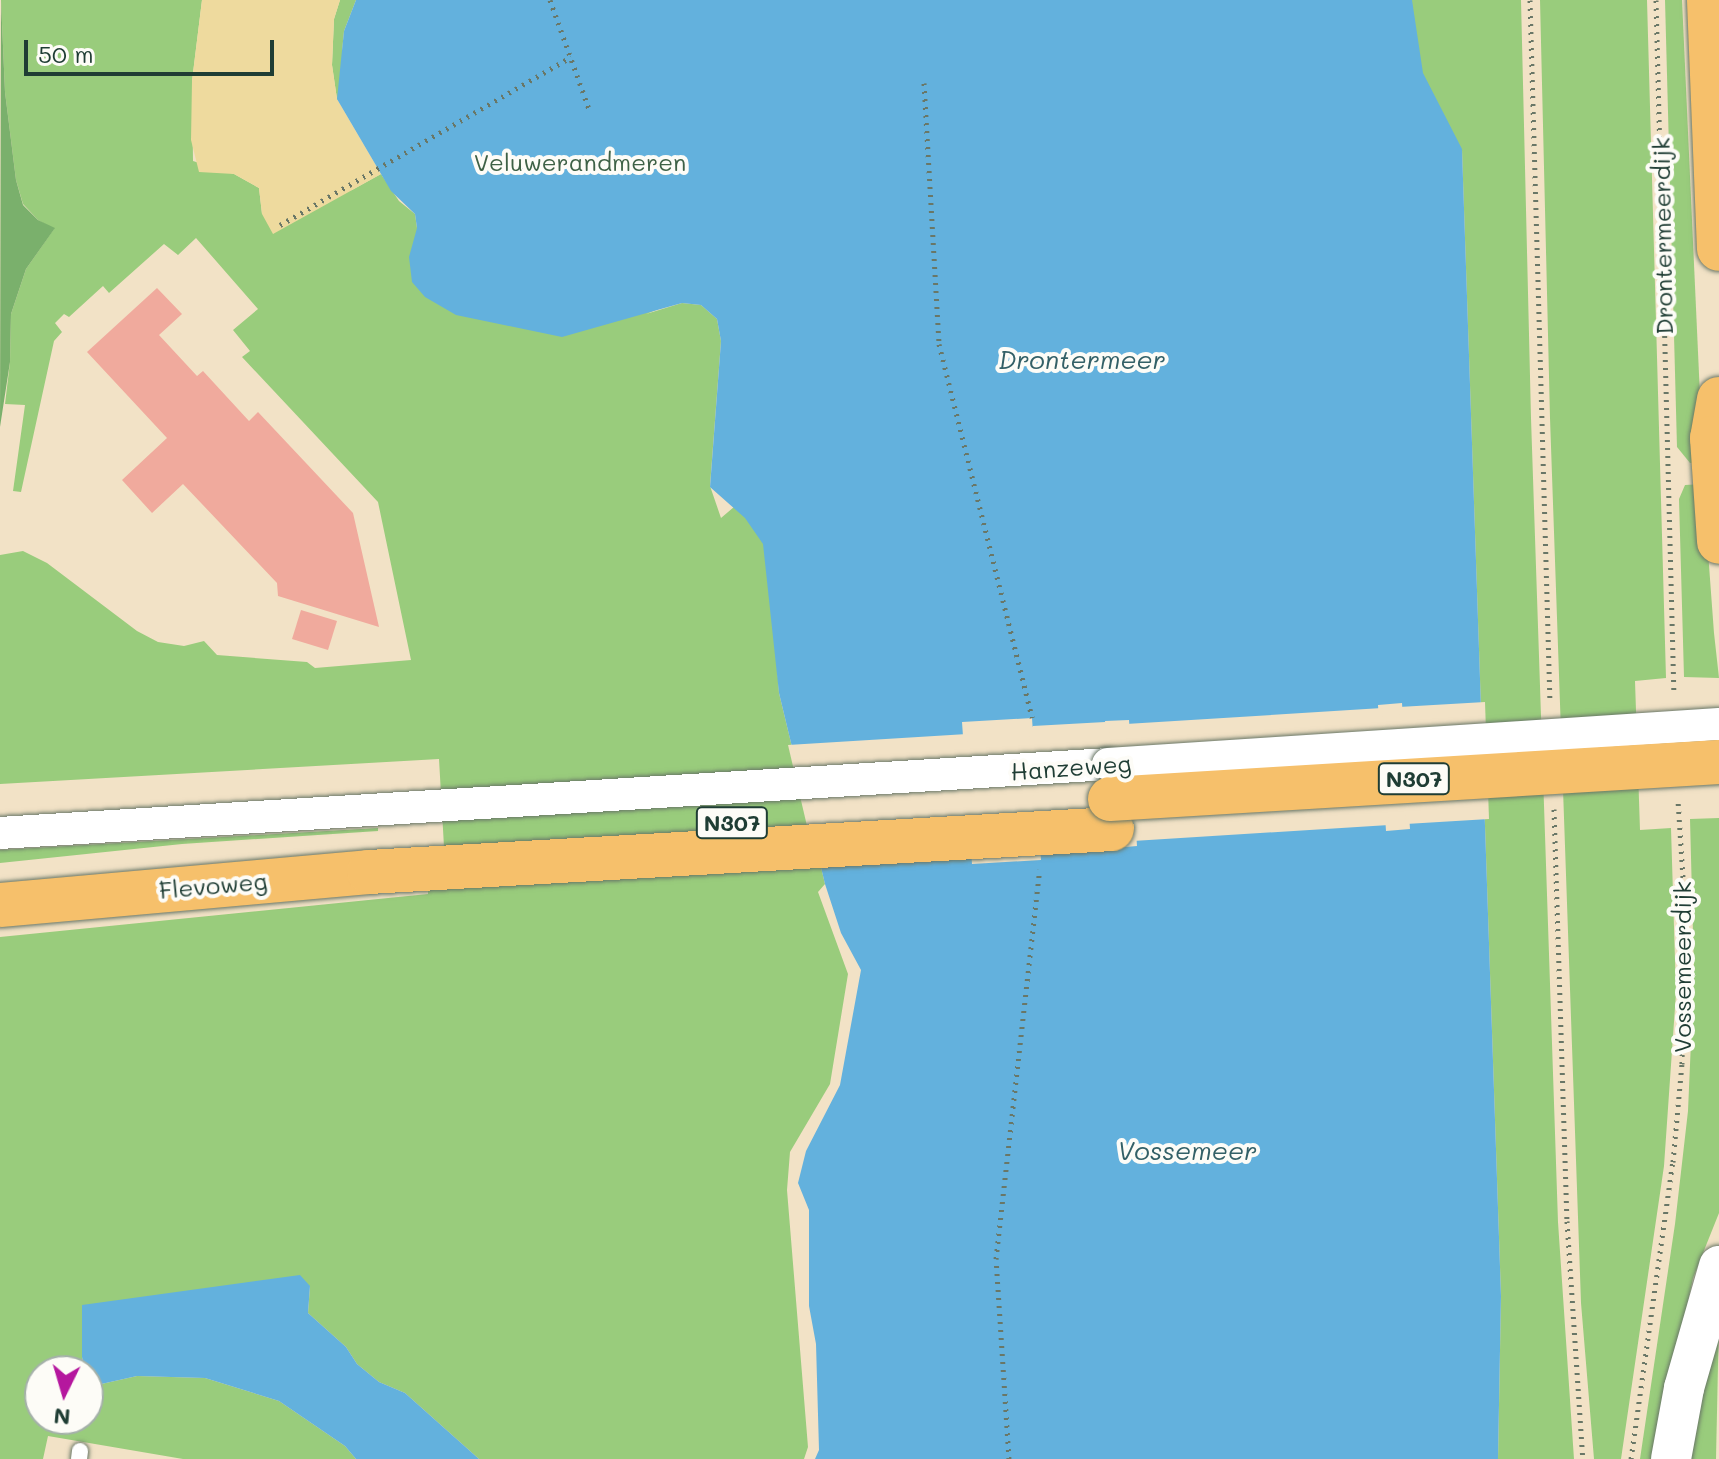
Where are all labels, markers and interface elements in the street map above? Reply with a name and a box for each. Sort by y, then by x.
scale bar [28,24,278,74]
text: 50 m [38,38,94,69]
street label: Drontermeerdijk [1646,137,1678,335]
park label: Veluwerandmeren [474,148,686,176]
water label: Drontermeer [998,344,1166,376]
street label: Hanzeweg [1010,748,1132,786]
road number: N307 [1376,761,1452,797]
road number: N307 [694,805,770,841]
street label: Flevoweg [158,866,268,904]
street label: Vossemeerdijk [1668,881,1696,1053]
water label: Vossemeer [1117,1135,1257,1167]
north arrow [24,1355,104,1435]
text: N [52,1402,72,1433]

